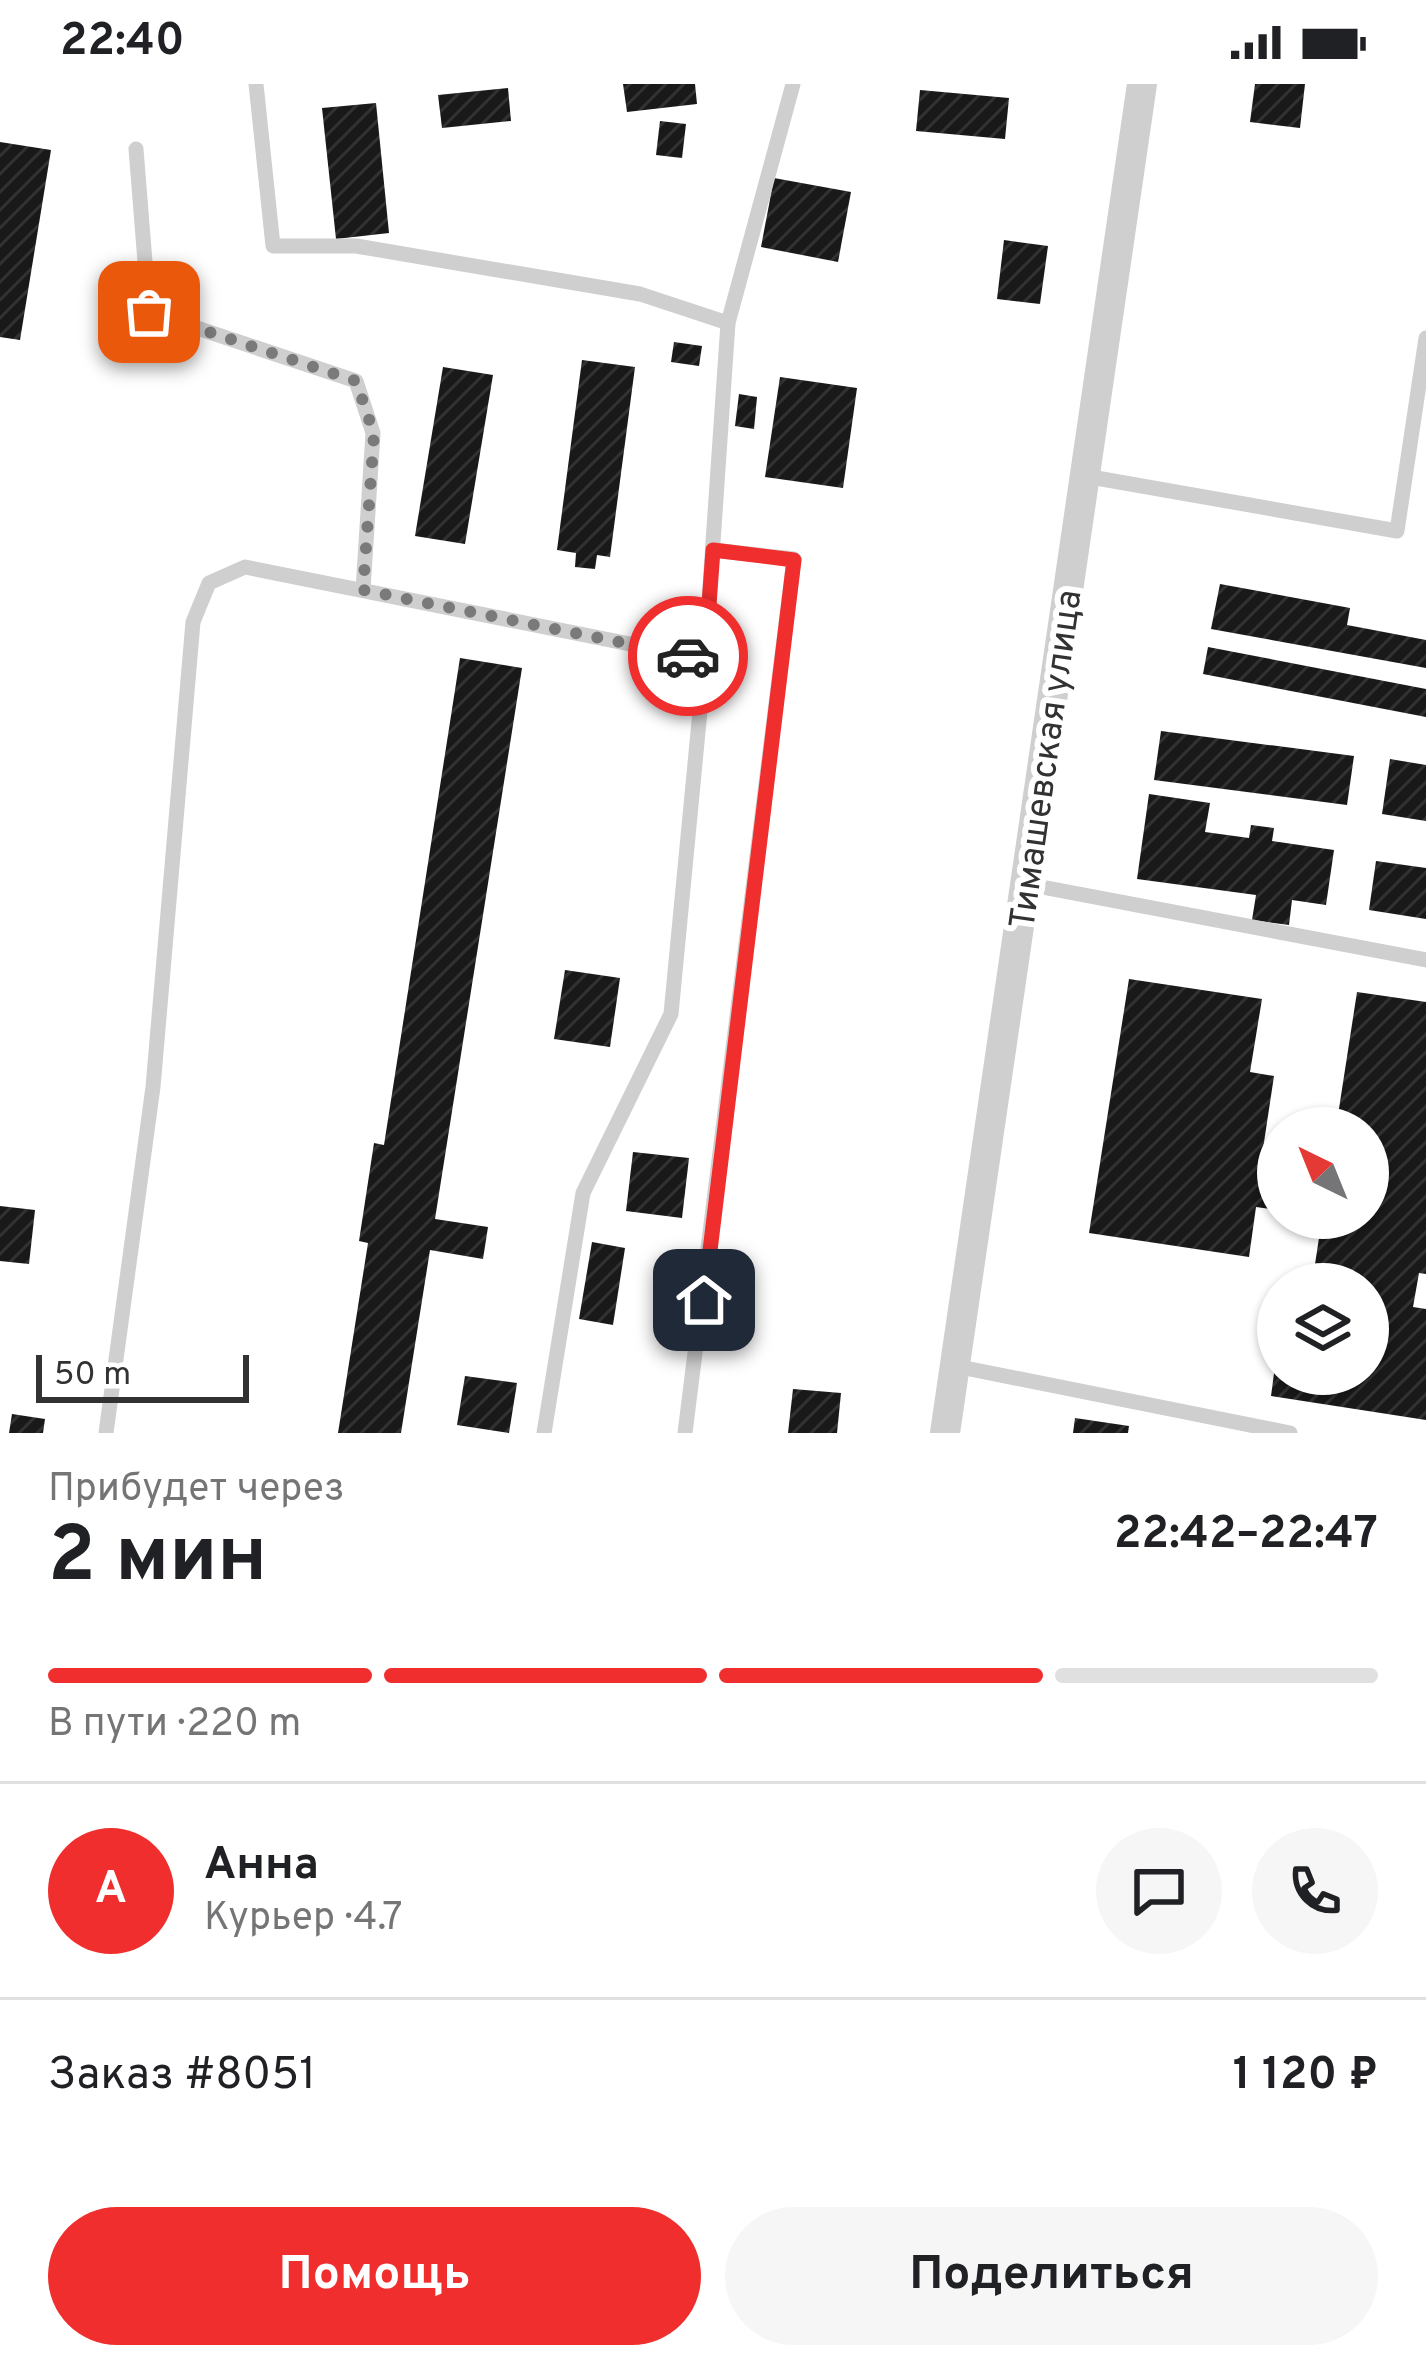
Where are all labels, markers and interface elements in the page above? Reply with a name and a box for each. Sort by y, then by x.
text: 22:40 [60,14,184,71]
pin [98,261,200,363]
icon: bag [116,279,182,345]
street label: Тимашевская улица [1001,587,1095,932]
courier [628,596,748,716]
icon: car [655,623,721,689]
north arrow [1257,1107,1389,1239]
map controls [1257,1107,1389,1395]
pin [653,1249,755,1351]
button: layers [1257,1263,1389,1395]
icon: home [671,1267,737,1333]
scale bar [36,1349,249,1402]
text: 50 m [54,1355,131,1397]
text: Прибудет через [48,1466,345,1515]
text: 22:42–22:47 [1114,1507,1378,1564]
text: 2 мин [48,1510,267,1609]
text: В пути · 220 m [48,1701,301,1750]
button: chat [1096,1828,1222,1954]
button: phone [1252,1828,1378,1954]
text: Анна [204,1838,319,1895]
text: А [95,1862,127,1919]
text: Курьер · 4.7 [204,1895,403,1944]
text: Заказ #8051 [48,2048,316,2105]
text: 1 120 ₽ [1233,2048,1378,2105]
button: Помощь [48,2207,701,2345]
button: Поделиться [725,2207,1378,2345]

